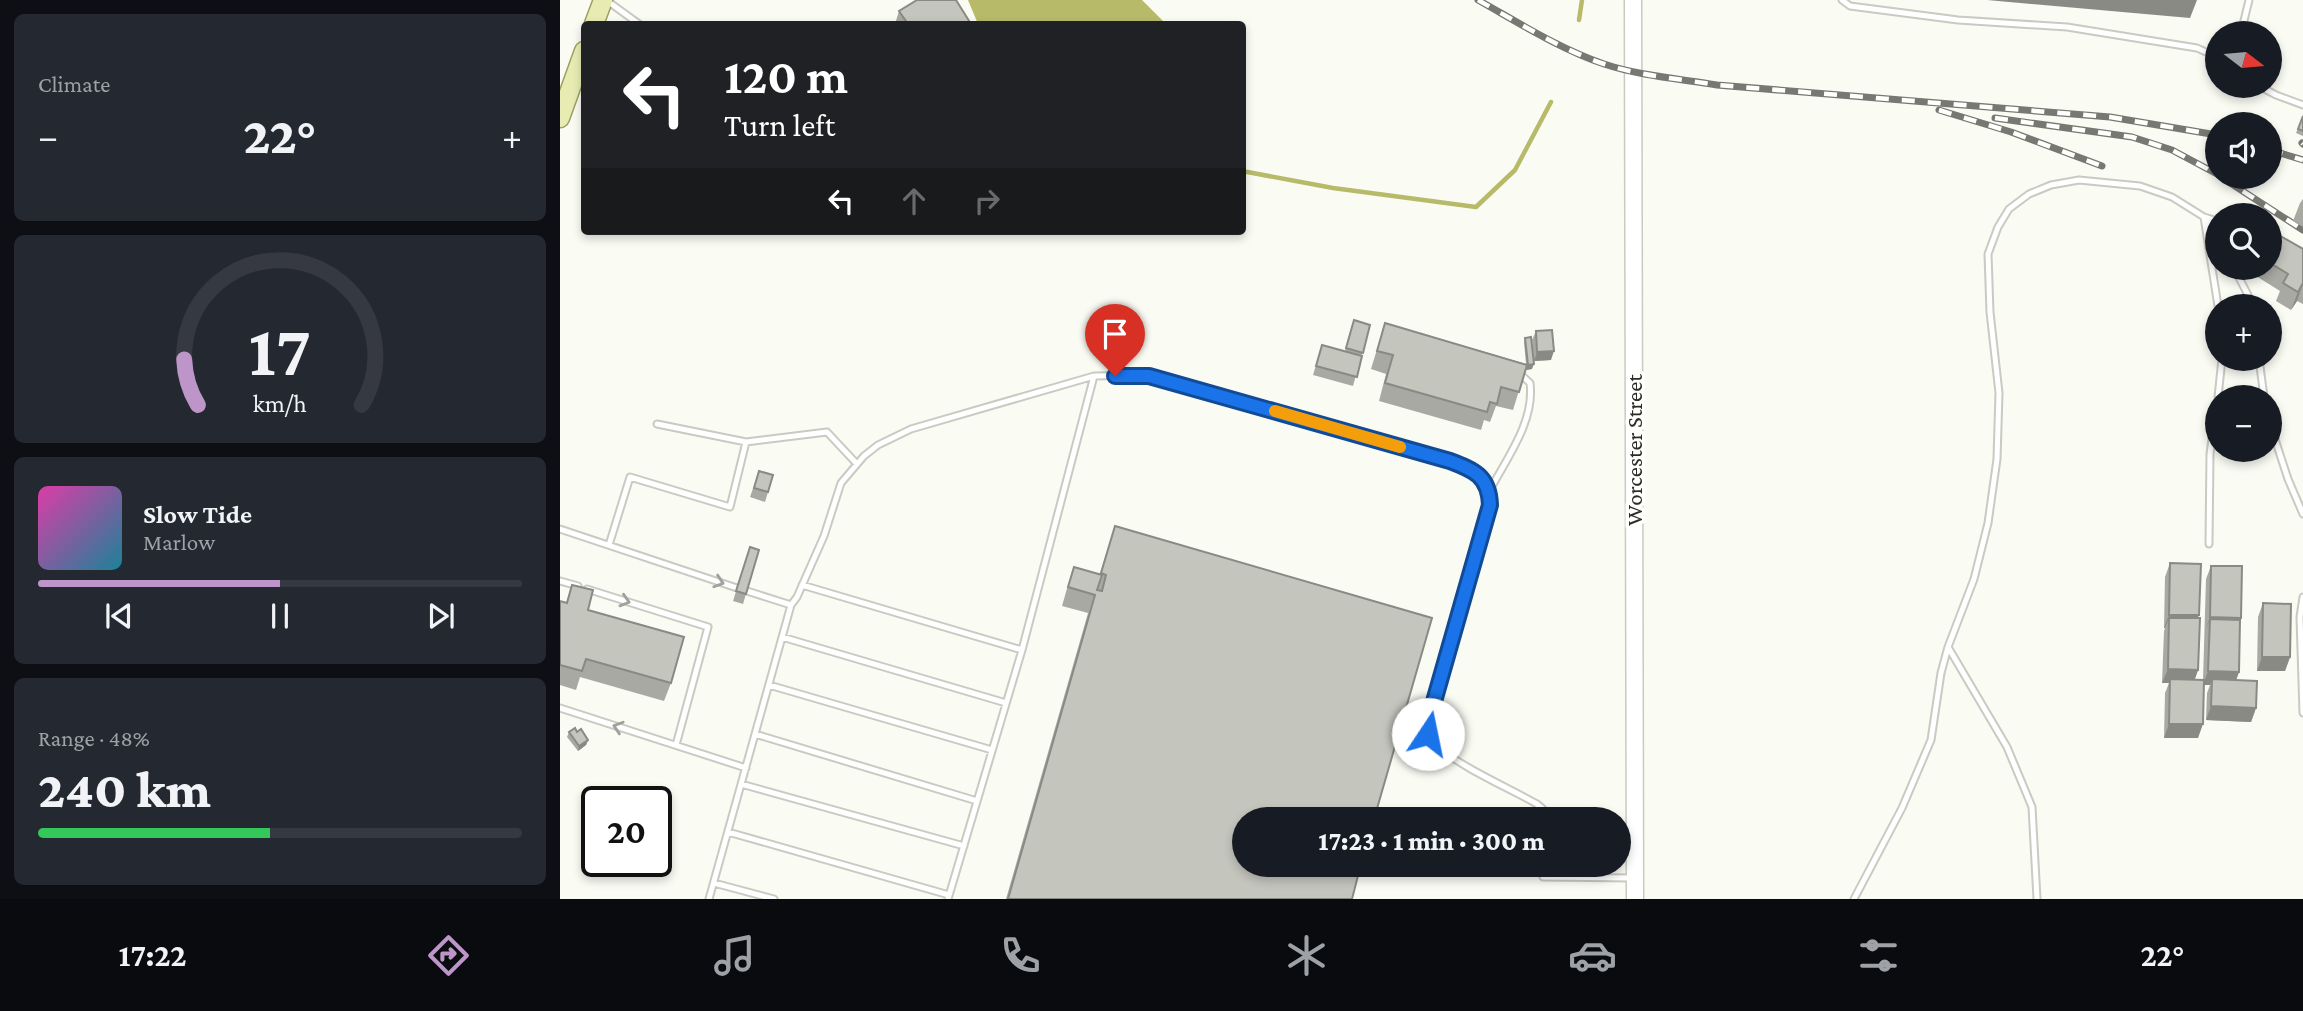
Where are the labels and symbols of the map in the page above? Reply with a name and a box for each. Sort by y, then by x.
north arrow [2205,21,2282,98]
pin [1085,304,1145,376]
street label: Worcester Street [1621,374,1647,526]
one-way arrow [713,574,725,588]
one-way arrow [619,593,631,608]
position arrow [1391,697,1465,771]
one-way arrow [612,720,624,735]
speed limit sign: 20 [581,786,672,877]

